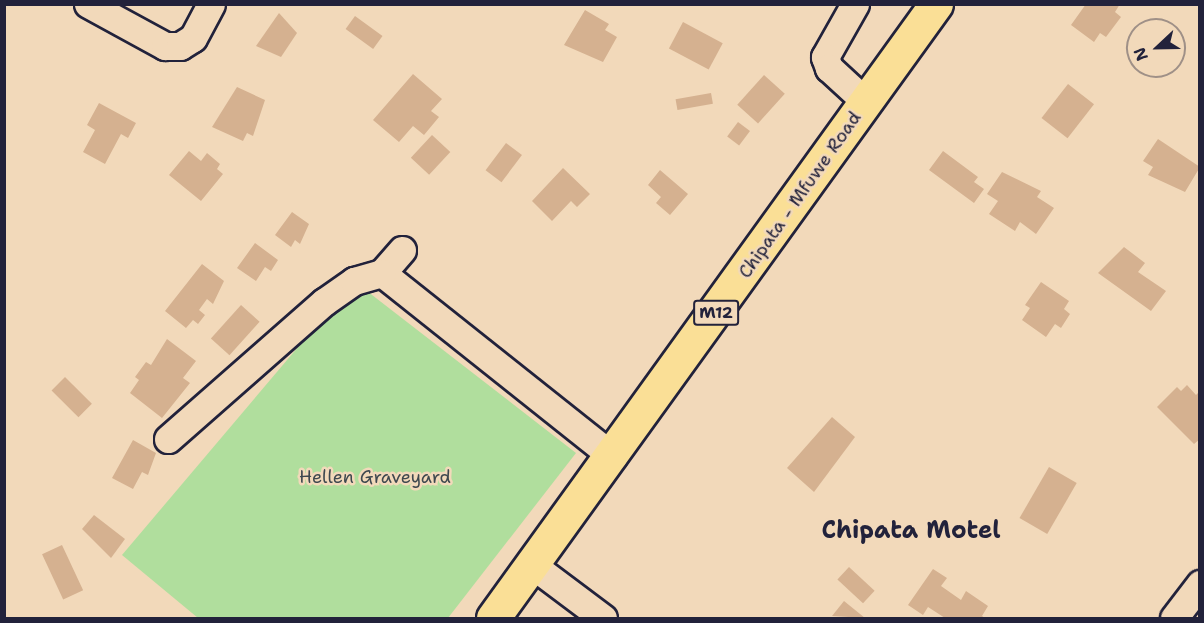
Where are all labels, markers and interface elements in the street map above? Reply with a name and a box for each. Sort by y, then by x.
north arrow [1126,18,1186,78]
text: N [1129,44,1153,64]
street label: Chipata - Mfuwe Road [734,108,866,282]
road number: M12 [692,300,740,326]
park label: Hellen Graveyard [299,466,451,488]
district label: Chipata Motel [821,517,1001,545]

